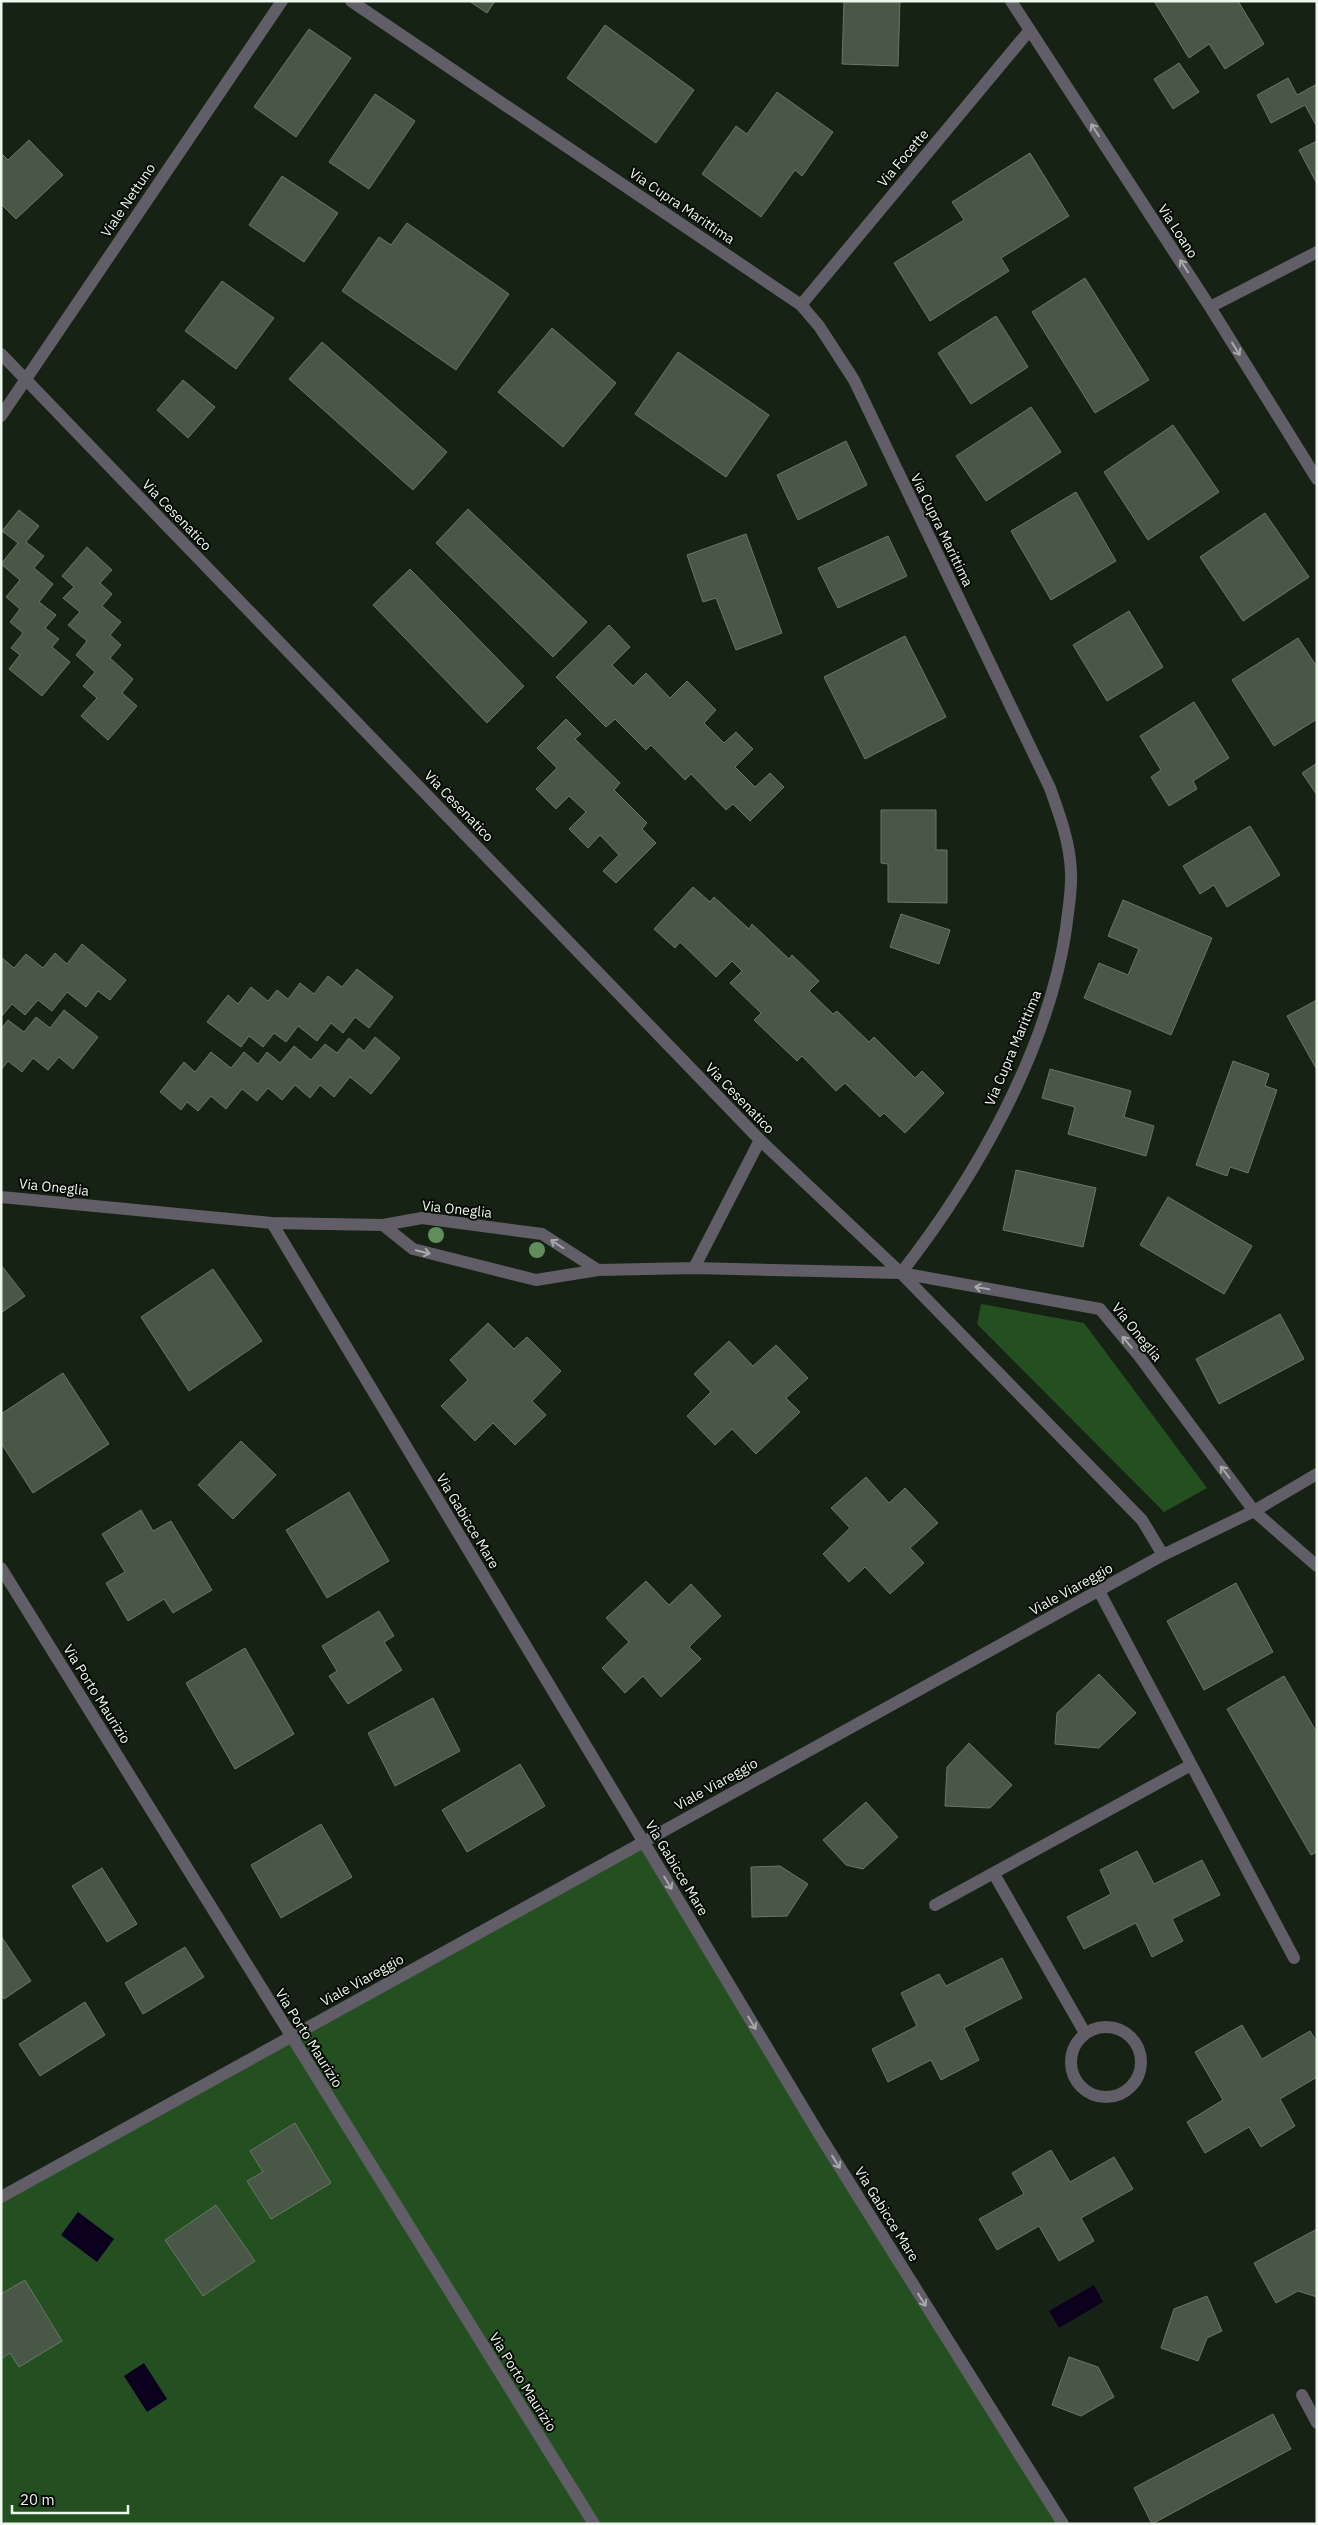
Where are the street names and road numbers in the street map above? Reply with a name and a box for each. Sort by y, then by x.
street label: Via Focette [874,125,933,191]
street label: Viale Nettuno [97,159,159,240]
street label: Via Cupra Marittima [626,164,739,248]
street label: Via Loano [1154,201,1202,262]
street label: Via Cupra Marittima [907,470,977,590]
street label: Via Cesenatico [138,476,216,555]
street label: Via Cesenatico [420,767,498,846]
street label: Via Cupra Marittima [981,987,1046,1109]
street label: Via Cesenatico [701,1059,779,1138]
street label: Via Oneglia [18,1174,91,1200]
street label: Via Oneglia [421,1196,494,1222]
street label: Via Oneglia [1108,1299,1167,1365]
street label: Via Gabicce Mare [432,1470,504,1572]
street label: Viale Viareggio [1026,1559,1116,1619]
street label: Via Porto Maurizio [59,1641,135,1747]
street label: Viale Viareggio [671,1754,761,1814]
street label: Via Gabicce Mare [641,1817,713,1919]
street label: Viale Viareggio [317,1950,407,2010]
street label: Via Porto Maurizio [271,1985,347,2091]
street label: Via Gabicce Mare [851,2163,923,2265]
street label: Via Porto Maurizio [485,2329,561,2435]

